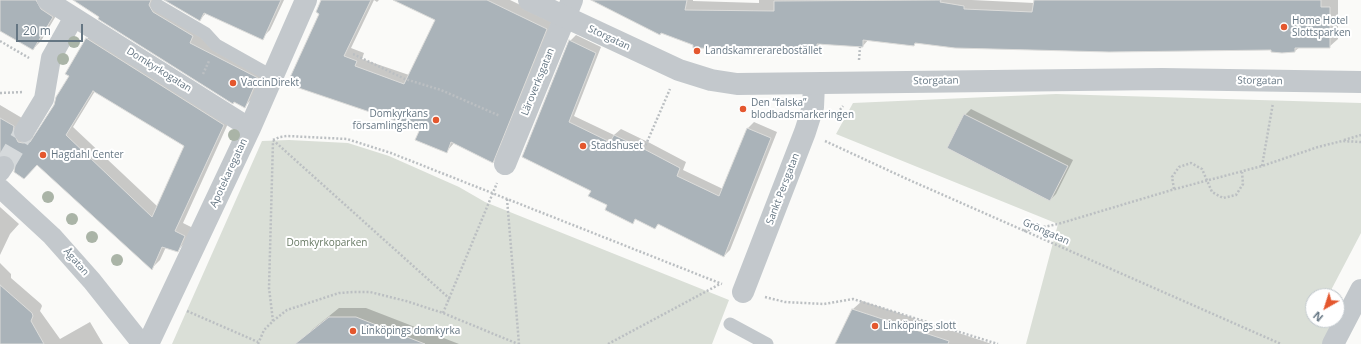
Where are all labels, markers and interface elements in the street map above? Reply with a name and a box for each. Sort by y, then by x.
place label: Home Hotel Slottsparken [1292,15,1351,38]
scale bar [18,16,85,42]
text: 20 m [23,22,51,39]
marker: Home Hotel Slottsparken [1279,22,1289,32]
street label: Storgatan [586,23,632,53]
street label: Domkyrkogatan [124,45,194,95]
place label: Landskamrerarebostället [705,45,822,57]
street label: Läroverksgatan [519,46,557,118]
marker: Landskamrerarebostället [692,46,702,56]
street label: Storgatan [913,75,959,87]
street label: Storgatan [1237,75,1283,87]
place label: VaccinDirekt [241,77,299,89]
marker: VaccinDirekt [228,78,238,88]
place label: Den “falska” blodbadsmarkeringen [751,97,854,120]
marker: Den “falska” blodbadsmarkeringen [738,104,748,114]
place label: Domkyrkans församlingshem [353,108,428,132]
marker: Domkyrkans församlingshem [431,115,441,125]
street label: Apotekaregatan [208,137,250,209]
place label: Stadshuset [591,140,643,152]
marker: Stadshuset [578,141,588,151]
place label: Hagdahl Center [51,149,124,161]
marker: Hagdahl Center [38,150,48,160]
street label: Sankt Persgatan [764,152,802,226]
street label: Gröngatan [1021,216,1071,248]
park label: Domkyrkoparken [287,237,367,249]
street label: Ågatan [61,246,91,278]
north arrow [1305,288,1345,328]
text: N [1310,308,1326,326]
place label: Linköpings slott [883,320,956,332]
marker: Linköpings slott [870,321,880,331]
place label: Linköpings domkyrka [361,325,460,337]
marker: Linköpings domkyrka [348,326,358,336]

